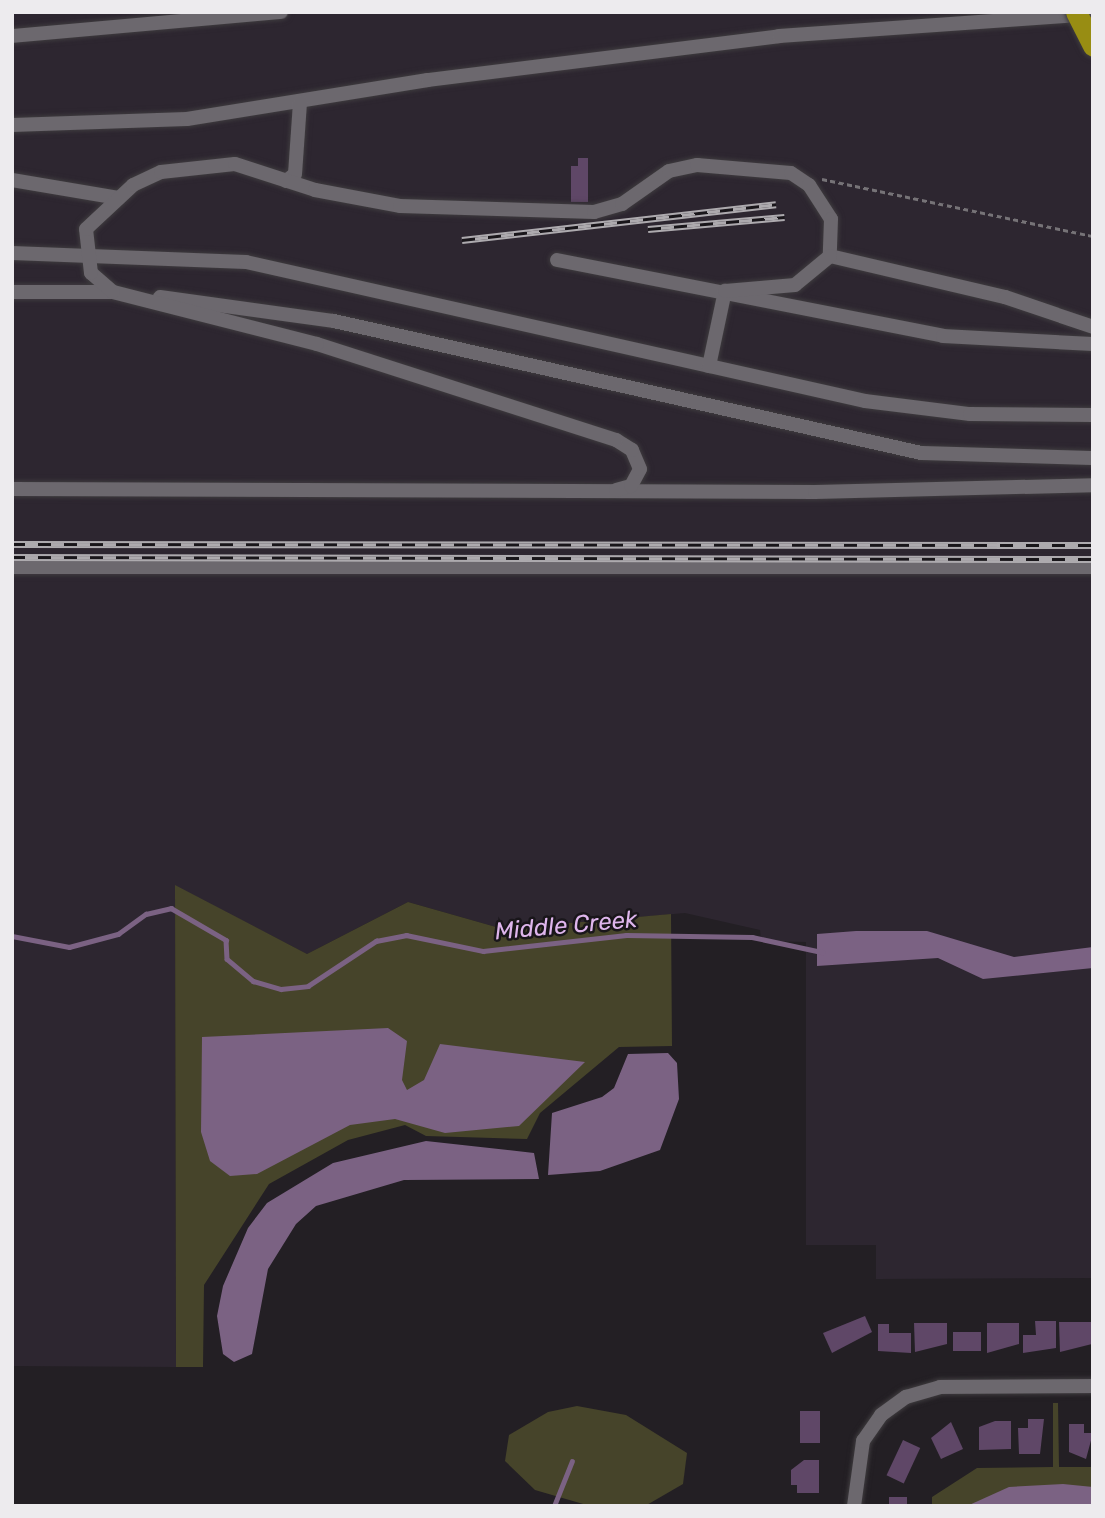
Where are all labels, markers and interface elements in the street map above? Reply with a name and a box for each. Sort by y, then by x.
water label: Middle Creek [494,905,638,947]

